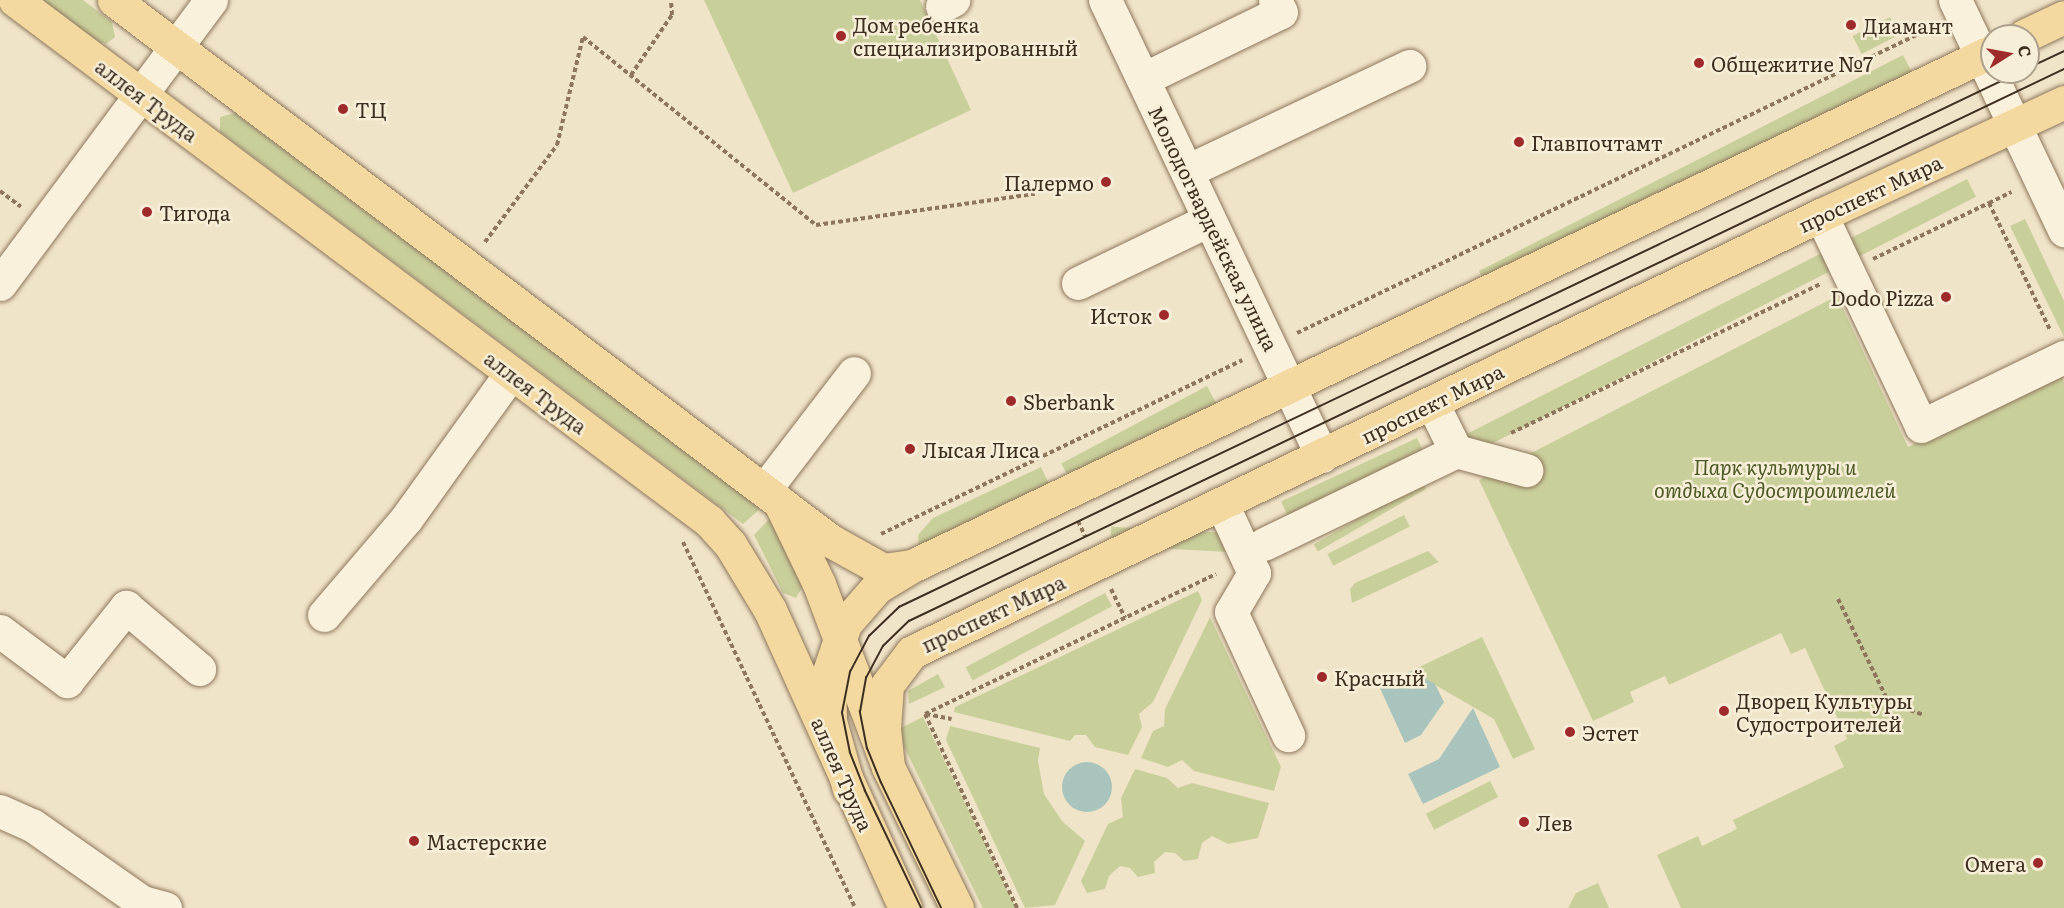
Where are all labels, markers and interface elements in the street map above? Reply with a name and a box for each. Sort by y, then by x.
place label: Дом ребенка специализированный [853,13,1078,60]
place label: Диамант [1863,13,1953,37]
marker: Диамант [1844,18,1858,32]
north arrow [1980,24,2040,84]
marker: Дом ребенка специализированный [834,29,848,43]
text: С [2013,43,2039,59]
place label: Общежитие №7 [1711,51,1873,75]
street label: аллея Труда [91,54,203,146]
marker: Общежитие №7 [1692,56,1706,70]
place label: ТЦ [355,97,387,121]
street label: Молодогвардейская улица [1144,101,1284,355]
marker: ТЦ [336,102,350,116]
place label: Главпочтамт [1531,130,1663,154]
marker: Главпочтамт [1512,135,1526,149]
street label: проспект Мира [1794,149,1946,237]
place label: Палермо [1004,170,1094,194]
marker: Палермо [1099,175,1113,189]
place label: Тигода [159,200,231,224]
marker: Тигода [140,205,154,219]
place label: Dodo Pizza [1830,285,1934,309]
marker: Dodo Pizza [1939,290,1953,304]
place label: Исток [1090,303,1152,327]
marker: Исток [1157,308,1171,322]
street label: аллея Труда [480,346,592,438]
street label: проспект Мира [1357,358,1507,448]
place label: Sberbank [1023,389,1114,413]
marker: Sberbank [1004,394,1018,408]
place label: Лысая Лиса [922,437,1040,461]
marker: Лысая Лиса [903,442,917,456]
park label: Парк культуры и отдыха Судостроителей [1654,455,1896,502]
street label: проспект Мира [917,569,1069,657]
place label: Красный [1334,665,1425,689]
marker: Красный [1315,670,1329,684]
place label: Дворец Культуры Судостроителей [1736,688,1913,735]
marker: Дворец Культуры Судостроителей [1717,704,1731,718]
street label: аллея Труда [807,713,879,835]
place label: Эстет [1582,720,1639,744]
marker: Эстет [1563,725,1577,739]
place label: Лев [1536,810,1573,834]
marker: Лев [1517,815,1531,829]
place label: Мастерские [426,829,547,853]
marker: Мастерские [407,834,421,848]
place label: Омега [1965,851,2026,875]
marker: Омега [2031,856,2045,870]

